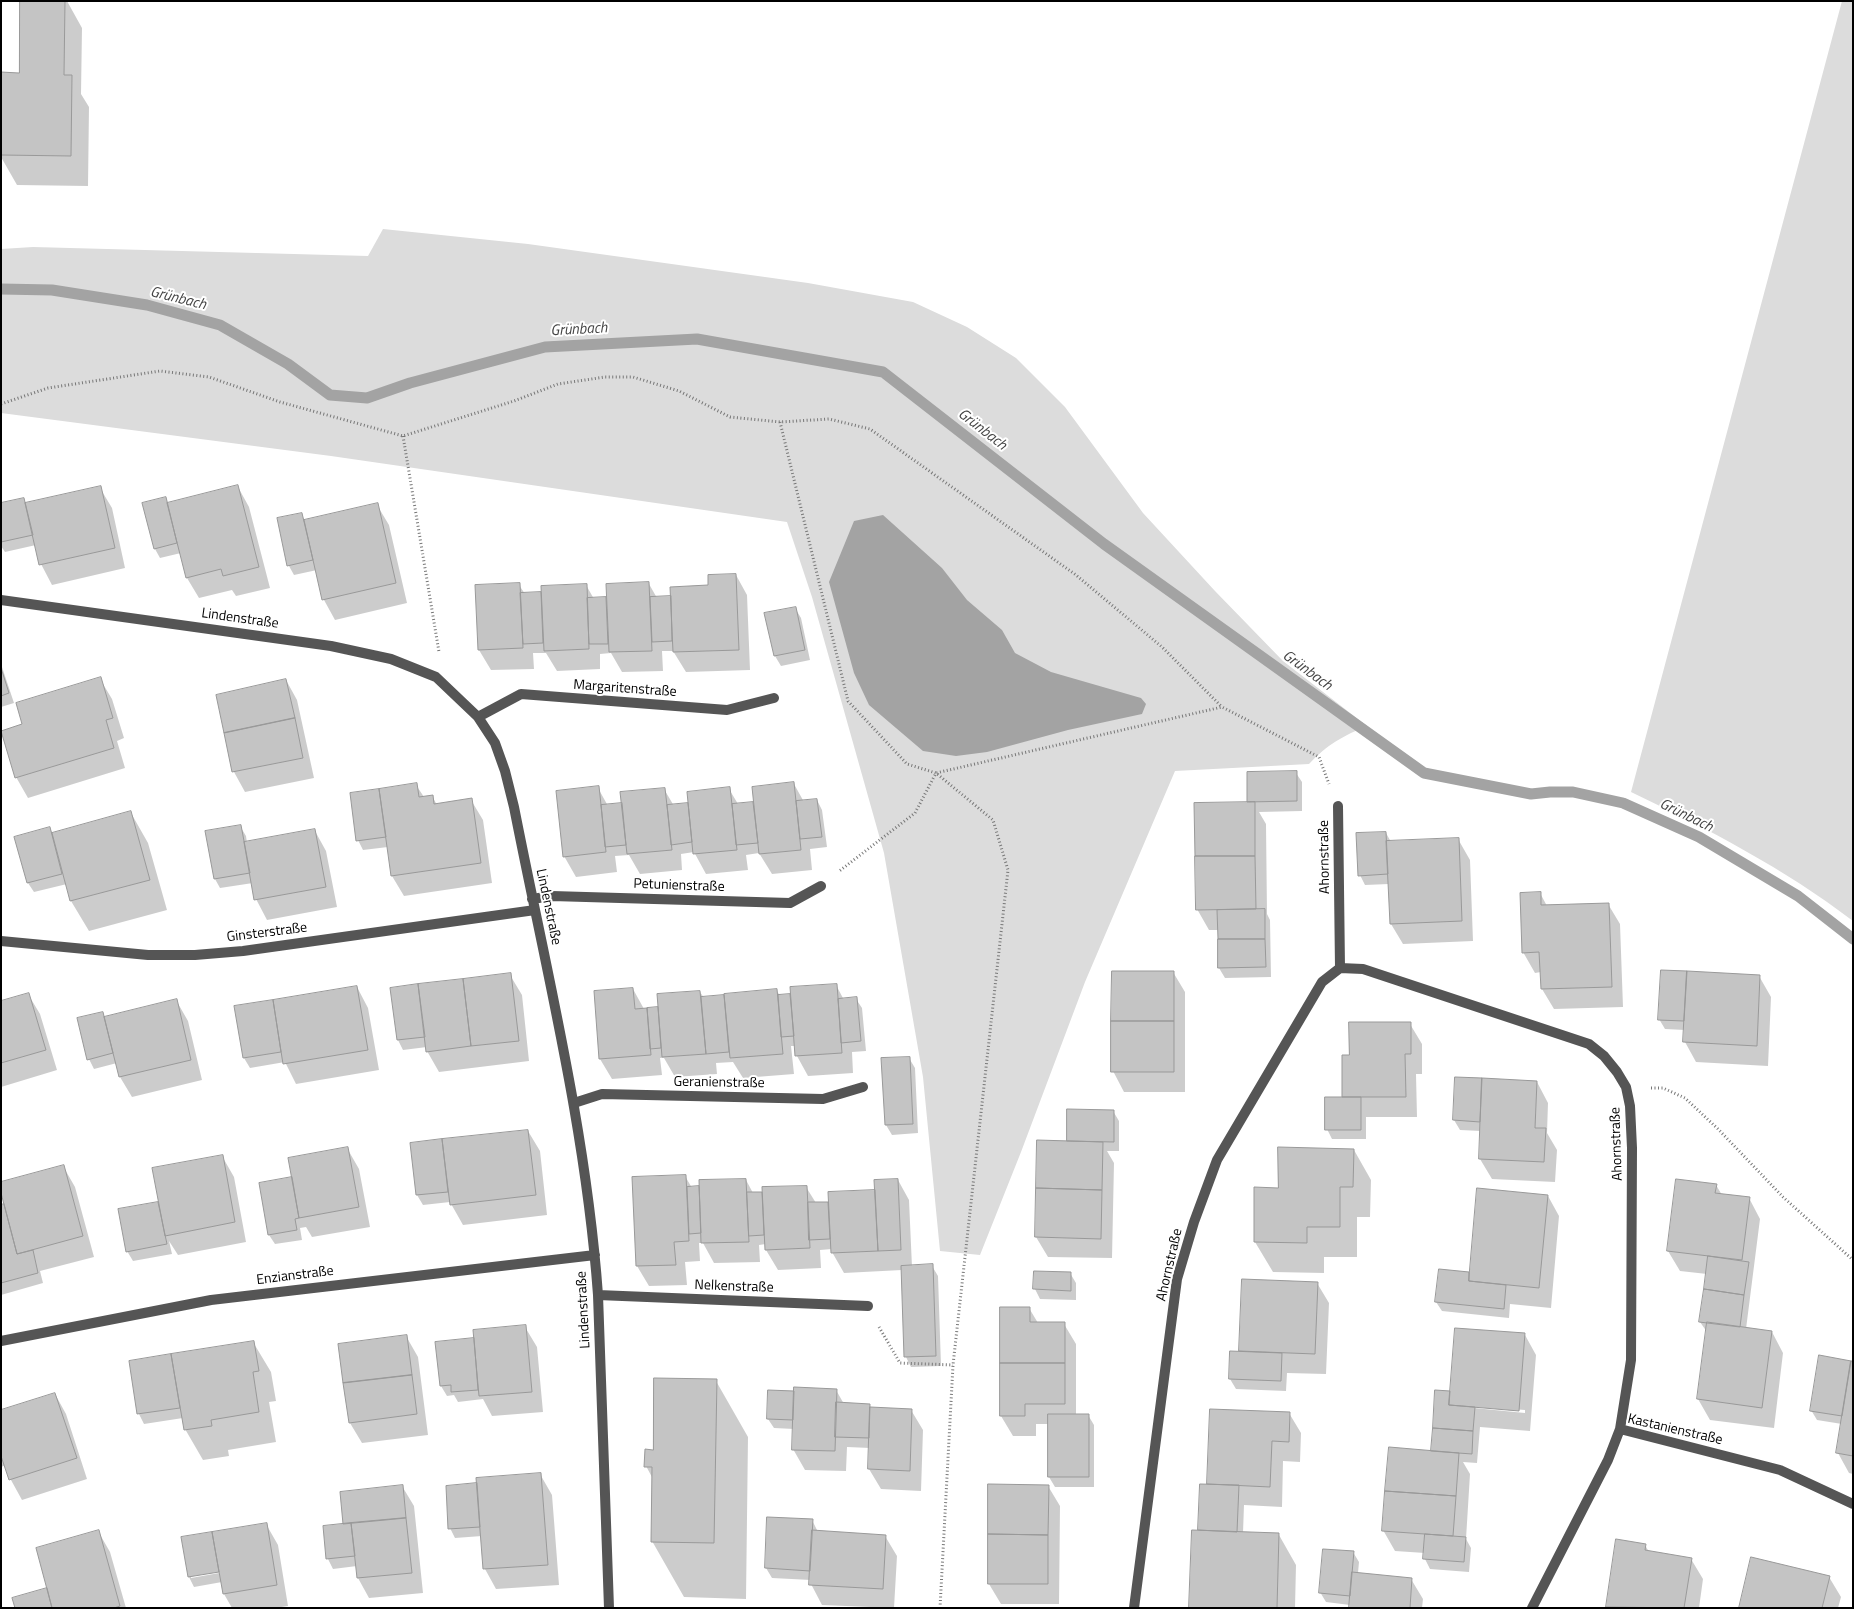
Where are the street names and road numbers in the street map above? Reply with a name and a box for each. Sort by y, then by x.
street label: Lindenstraße [200,605,280,633]
street label: Margaritenstraße [573,677,677,701]
street label: Ahornstraße [1316,820,1334,894]
street label: Lindenstraße [532,867,564,947]
street label: Petunienstraße [633,876,725,896]
street label: Ginsterstraße [226,920,308,946]
street label: Geranienstraße [673,1074,765,1092]
street label: Ahornstraße [1607,1107,1627,1181]
street label: Ahornstraße [1153,1227,1187,1303]
street label: Enzianstraße [255,1263,335,1289]
street label: Lindenstraße [574,1271,594,1349]
street label: Nelkenstraße [694,1277,774,1297]
street label: Kastanienstraße [1626,1411,1724,1449]

